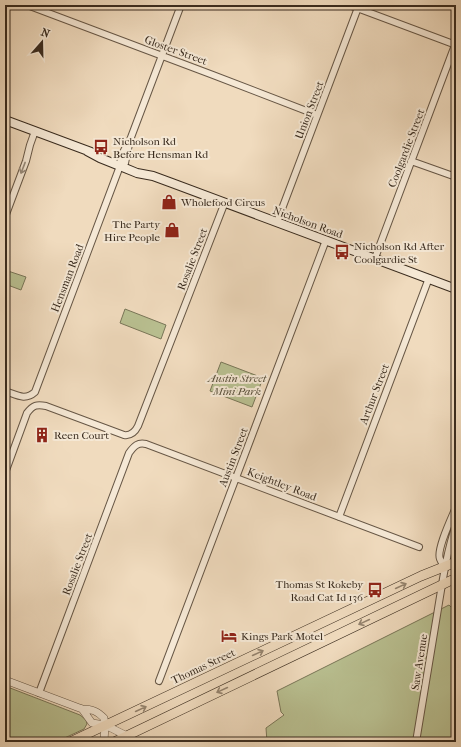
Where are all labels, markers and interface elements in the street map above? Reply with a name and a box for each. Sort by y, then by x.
north arrow [22,22,62,62]
text: N [39,26,52,41]
street label: Gloster Street [143,33,209,68]
street label: Union Street [292,79,327,141]
street label: Coolgardie Street [386,107,427,189]
place label: Nicholson Rd Before Hensman Rd [113,135,209,161]
bus stop icon: Nicholson Rd Before Hensman Rd [92,138,110,156]
one-way arrow [19,162,27,174]
shop icon: Wholefood Circus [160,193,178,211]
place label: Wholefood Circus [180,196,265,209]
street label: Nicholson Road [271,204,346,242]
place label: The Party Hire People [104,218,161,244]
shop icon: The Party Hire People [163,221,181,239]
street label: Rosalie Street [175,226,210,292]
place label: Nicholson Rd After Coolgardie St [354,240,445,266]
street label: Hensman Road [49,241,87,314]
bus stop icon: Nicholson Rd After Coolgardie St [333,243,351,261]
street label: Arthur Street [357,362,392,427]
park label: Austin Street Mini Park [206,372,267,398]
building icon: Reen Court [33,426,51,444]
street label: Austin Street [216,426,251,490]
place label: Reen Court [54,429,109,442]
street label: Keightley Road [245,465,319,504]
street label: Rosalie Street [60,531,95,597]
place label: Thomas St Rokeby Road Cat Id 136 [276,578,364,604]
bus stop icon: Thomas St Rokeby Road Cat Id 136 [366,581,384,599]
one-way arrow [395,582,407,589]
one-way arrow [359,619,371,626]
hotel icon: Kings Park Motel [220,627,238,645]
place label: Kings Park Motel [241,630,323,643]
street label: Saw Avenue [409,633,430,691]
street label: Thomas Street [169,646,237,687]
one-way arrow [252,649,264,656]
one-way arrow [216,687,228,694]
one-way arrow [134,705,146,712]

